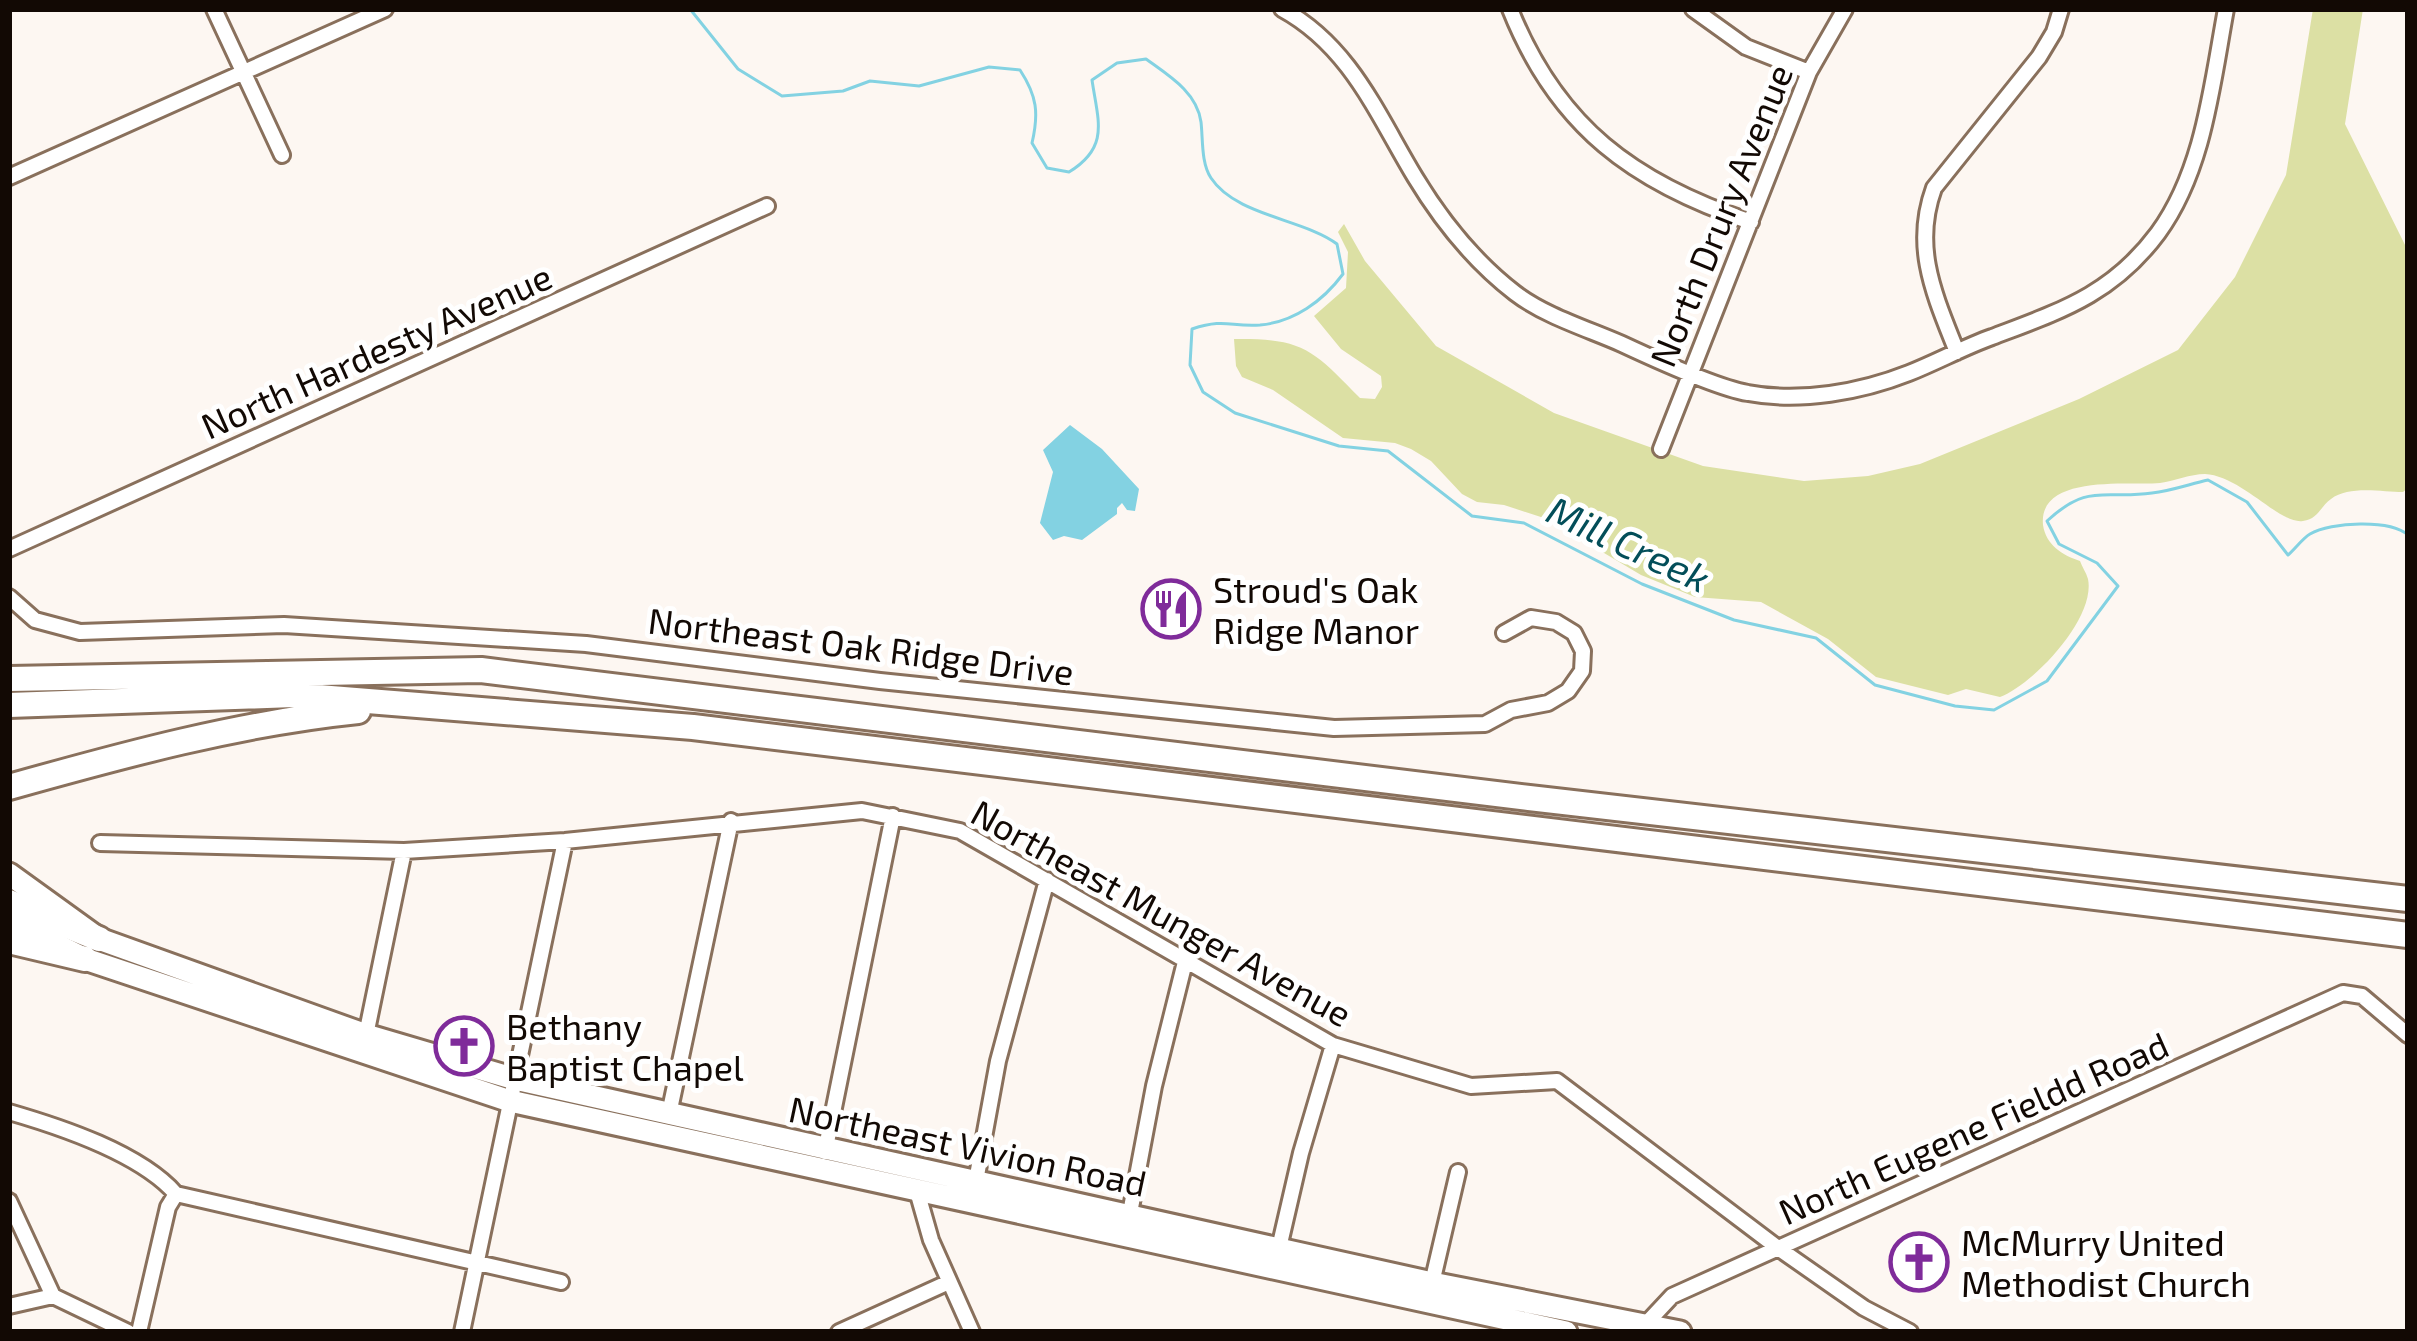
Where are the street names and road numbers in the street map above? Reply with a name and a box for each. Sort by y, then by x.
street label: North Drury Avenue [1640,58,1800,372]
street label: North Hardesty Avenue [194,253,558,447]
street label: Northeast Oak Ridge Drive [646,598,1076,692]
street label: Northeast Munger Avenue [964,789,1360,1035]
street label: North Eugene Fieldd Road [1772,1022,2174,1232]
street label: Northeast Vivion Road [785,1086,1151,1204]

